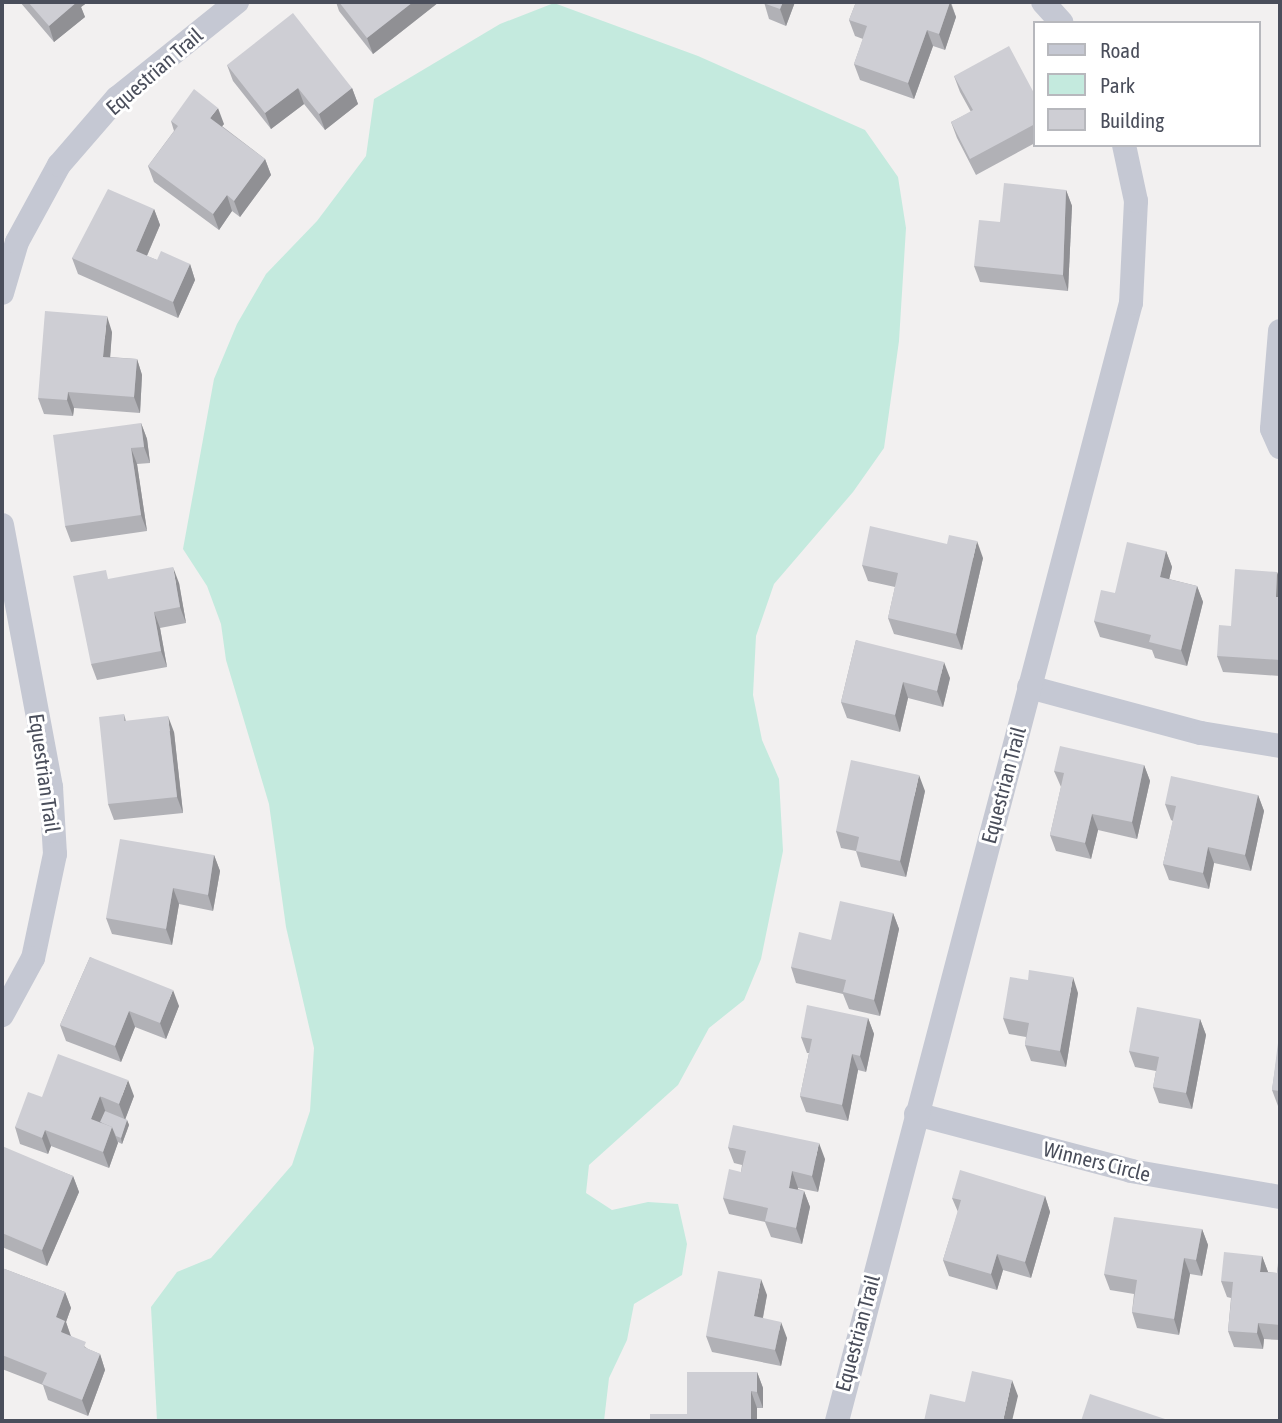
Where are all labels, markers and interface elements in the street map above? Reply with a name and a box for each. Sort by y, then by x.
legend [1034,21,1261,147]
street label: Equestrian Trail [101,22,207,120]
text: Road [1100,38,1140,62]
text: Park [1100,73,1135,97]
text: Building [1100,108,1164,132]
street label: Equestrian Trail [24,712,66,834]
street label: Equestrian Trail [975,724,1031,846]
street label: Winners Circle [1041,1136,1153,1186]
street label: Equestrian Trail [829,1272,885,1394]

